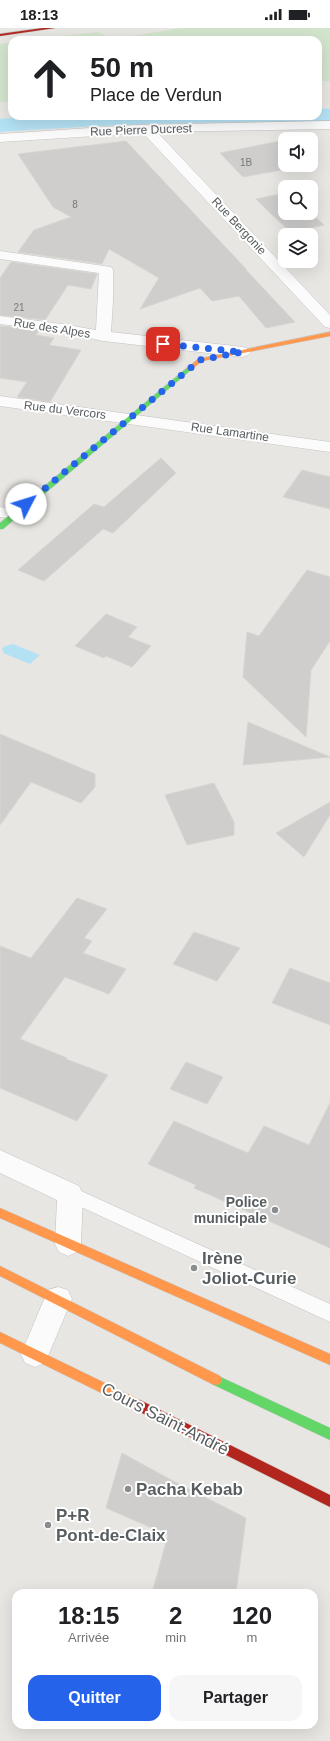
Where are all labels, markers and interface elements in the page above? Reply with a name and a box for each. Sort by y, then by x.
text: 18:13 [20,6,58,23]
icon: ahead [24,52,76,104]
text: 50 m [90,52,154,83]
text: Place de Verdun [90,85,222,105]
street label: Rue Pierre Ducrest [90,121,193,139]
map controls [278,132,318,268]
button: sound [278,132,318,172]
house number: 1B [240,157,252,168]
button: search [278,180,318,220]
street label: Rue Bergonie [209,194,269,258]
house number: 8 [72,199,78,210]
button: layers [278,228,318,268]
house number: 21 [13,302,25,313]
street label: Rue des Alpes [13,315,91,341]
pin [146,327,180,361]
icon: arrive [152,333,174,355]
street label: Rue du Vercors [23,398,107,422]
street label: Rue Lamartine [190,420,270,444]
position arrow [5,483,47,525]
place label: Police municipale [194,1194,267,1226]
marker: Police municipale [270,1205,280,1215]
place label: Irène Joliot-Curie [202,1249,296,1288]
marker: Irène Joliot-Curie [189,1263,199,1273]
street label: Cours Saint-André [98,1379,232,1459]
place label: Pacha Kebab [136,1480,243,1499]
marker: Pacha Kebab [123,1484,133,1494]
place label: P+R Pont-de-Claix [56,1506,166,1545]
marker: P+R Pont-de-Claix [43,1520,53,1530]
text: 18:15 [58,1602,119,1629]
text: 2 [169,1602,182,1629]
text: 120 [232,1602,272,1629]
text: Arrivée [68,1630,109,1645]
text: min [165,1630,186,1645]
text: m [247,1630,257,1645]
button: Quitter [28,1675,161,1721]
button: Partager [169,1675,302,1721]

